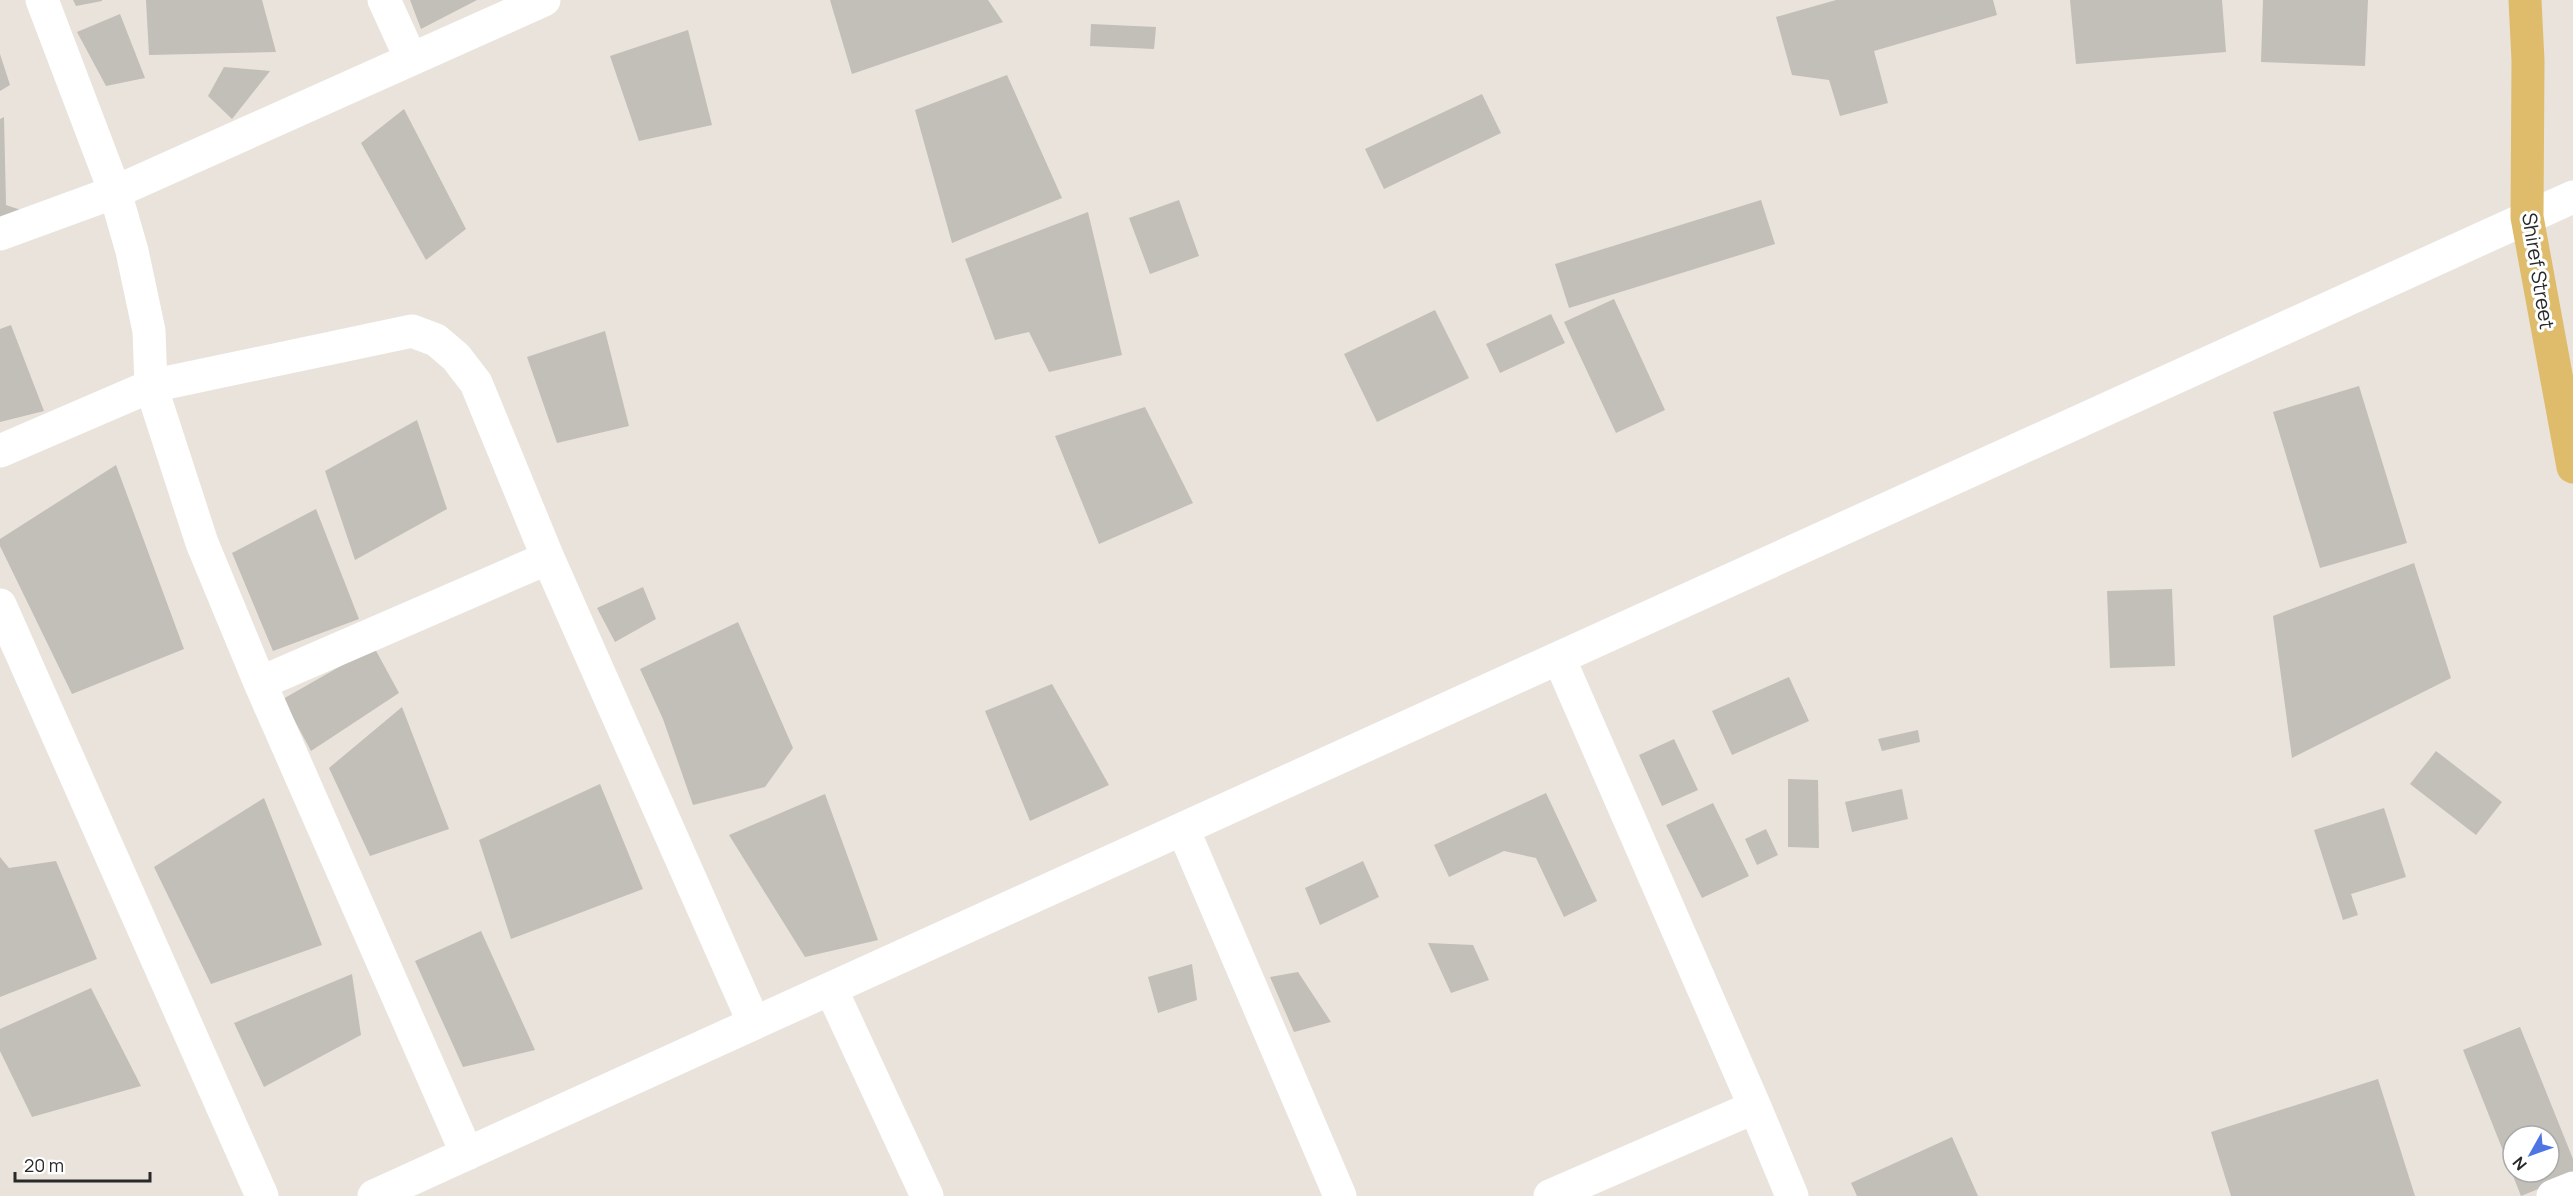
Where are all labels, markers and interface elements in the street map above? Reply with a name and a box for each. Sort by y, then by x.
street label: Shiref Street [2516,211,2561,331]
north arrow [2501,1124,2561,1184]
scale bar [15,1145,150,1183]
text: N [2507,1152,2532,1175]
text: 20 m [24,1153,64,1177]

